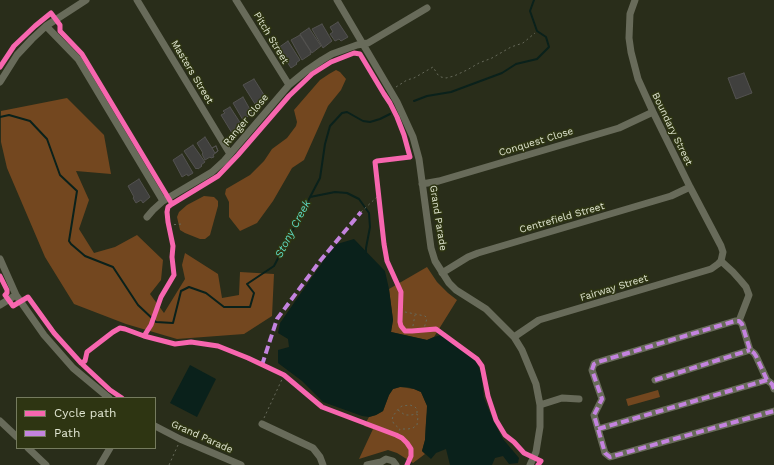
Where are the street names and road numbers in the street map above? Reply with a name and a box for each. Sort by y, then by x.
street label: Pitch Street [251,10,291,66]
street label: Masters Street [168,38,216,106]
street label: Boundary Street [649,91,695,167]
street label: Ranger Close [221,92,271,148]
street label: Conquest Close [497,125,575,159]
street label: Grand Parade [427,184,449,252]
street label: Centrefield Street [518,200,606,236]
street label: Fairway Street [579,272,649,304]
street label: Grand Parade [169,418,235,456]

